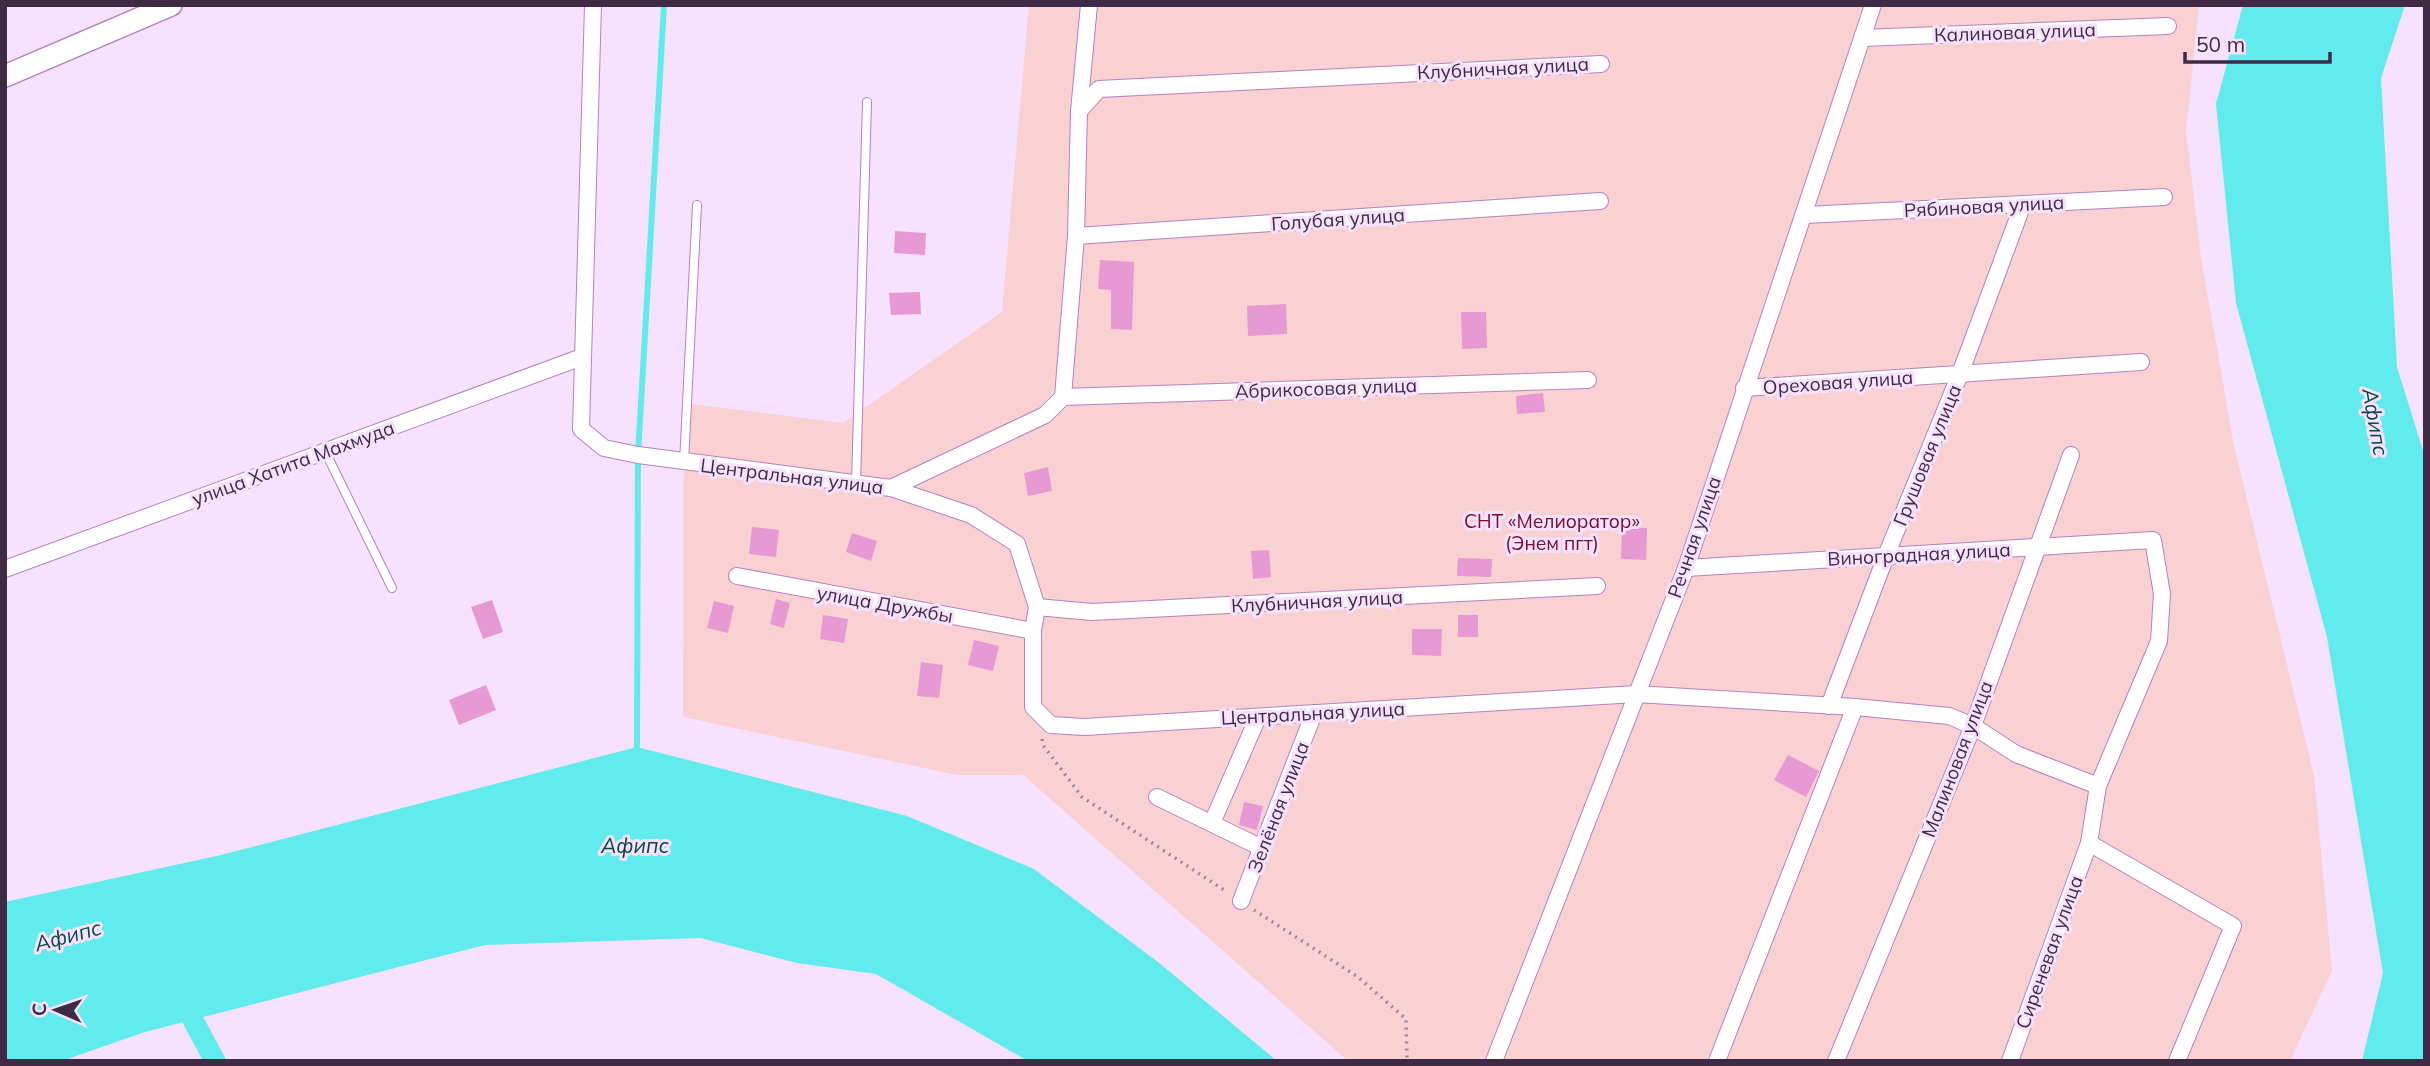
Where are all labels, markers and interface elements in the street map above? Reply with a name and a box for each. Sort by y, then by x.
street label: Калиновая улица [1934,17,2096,47]
scale bar [2185,21,2330,65]
text: 50 m [2196,31,2245,57]
street label: Клубничная улица [1416,52,1590,84]
street label: Рябиновая улица [1903,190,2065,222]
street label: Голубая улица [1270,202,1406,236]
street label: Ореховая улица [1762,365,1914,399]
street label: Абрикосовая улица [1234,373,1418,403]
street label: Грушовая улица [1888,381,1966,529]
water label: Афипс [2357,385,2395,458]
street label: улица Хатита Махмуда [189,415,397,511]
street label: Центральная улица [699,453,885,499]
street label: Речная улица [1662,473,1726,601]
park label: СНТ «Мелиоратор» (Энем пгт) [1464,509,1640,555]
street label: Виноградная улица [1827,537,2011,571]
street label: улица Дружбы [815,580,955,628]
street label: Клубничная улица [1230,585,1404,617]
street label: Малиновая улица [1916,677,1998,841]
street label: Центральная улица [1220,696,1406,730]
street label: Зелёная улица [1242,738,1314,876]
water label: Афипс [600,832,669,858]
street label: Сиреневая улица [2010,872,2088,1032]
water label: Афипс [30,914,104,957]
north arrow [21,975,91,1045]
text: С [27,1002,51,1016]

